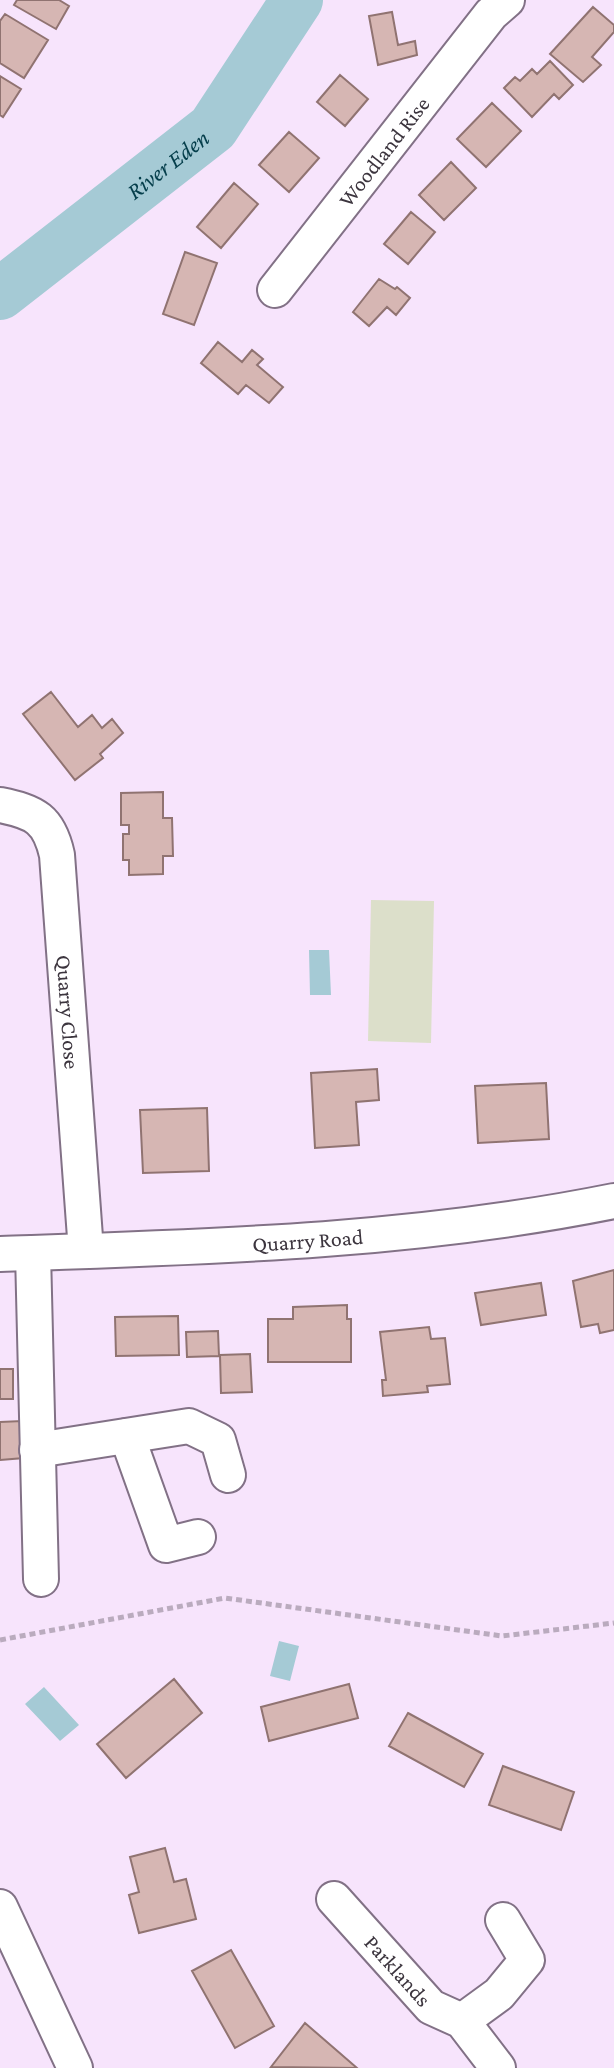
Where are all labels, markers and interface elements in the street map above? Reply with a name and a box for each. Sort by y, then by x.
street label: Woodland Rise [333,92,434,211]
water label: River Eden [121,123,214,204]
street label: Quarry Close [52,954,85,1070]
street label: Quarry Road [251,1223,365,1256]
street label: Parklands [360,1930,437,2011]

